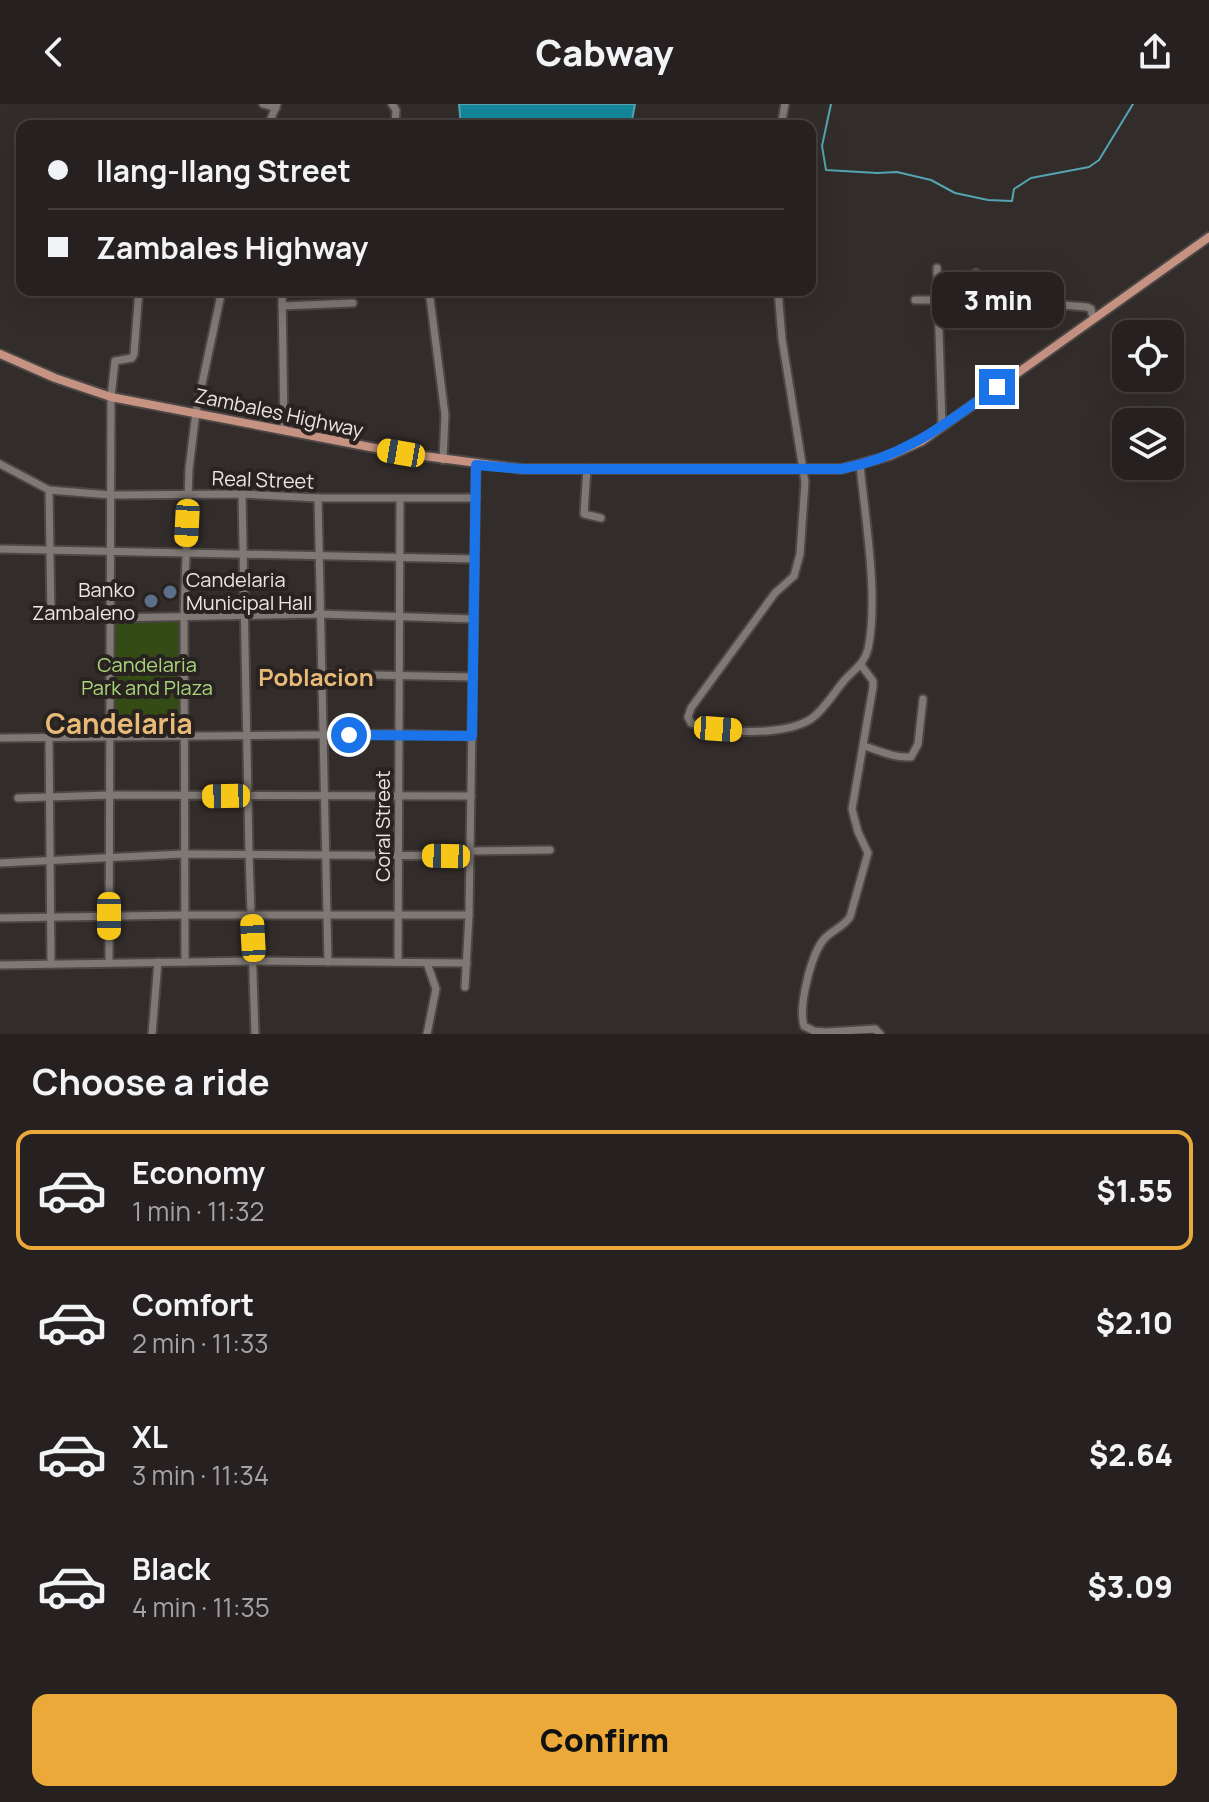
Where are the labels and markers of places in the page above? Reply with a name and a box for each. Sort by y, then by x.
place label: Candelaria Municipal Hall [186,566,312,616]
place label: Banko Zambaleno [32,576,135,626]
marker: Candelaria Municipal Hall [161,583,179,601]
marker: Banko Zambaleno [142,592,160,610]

